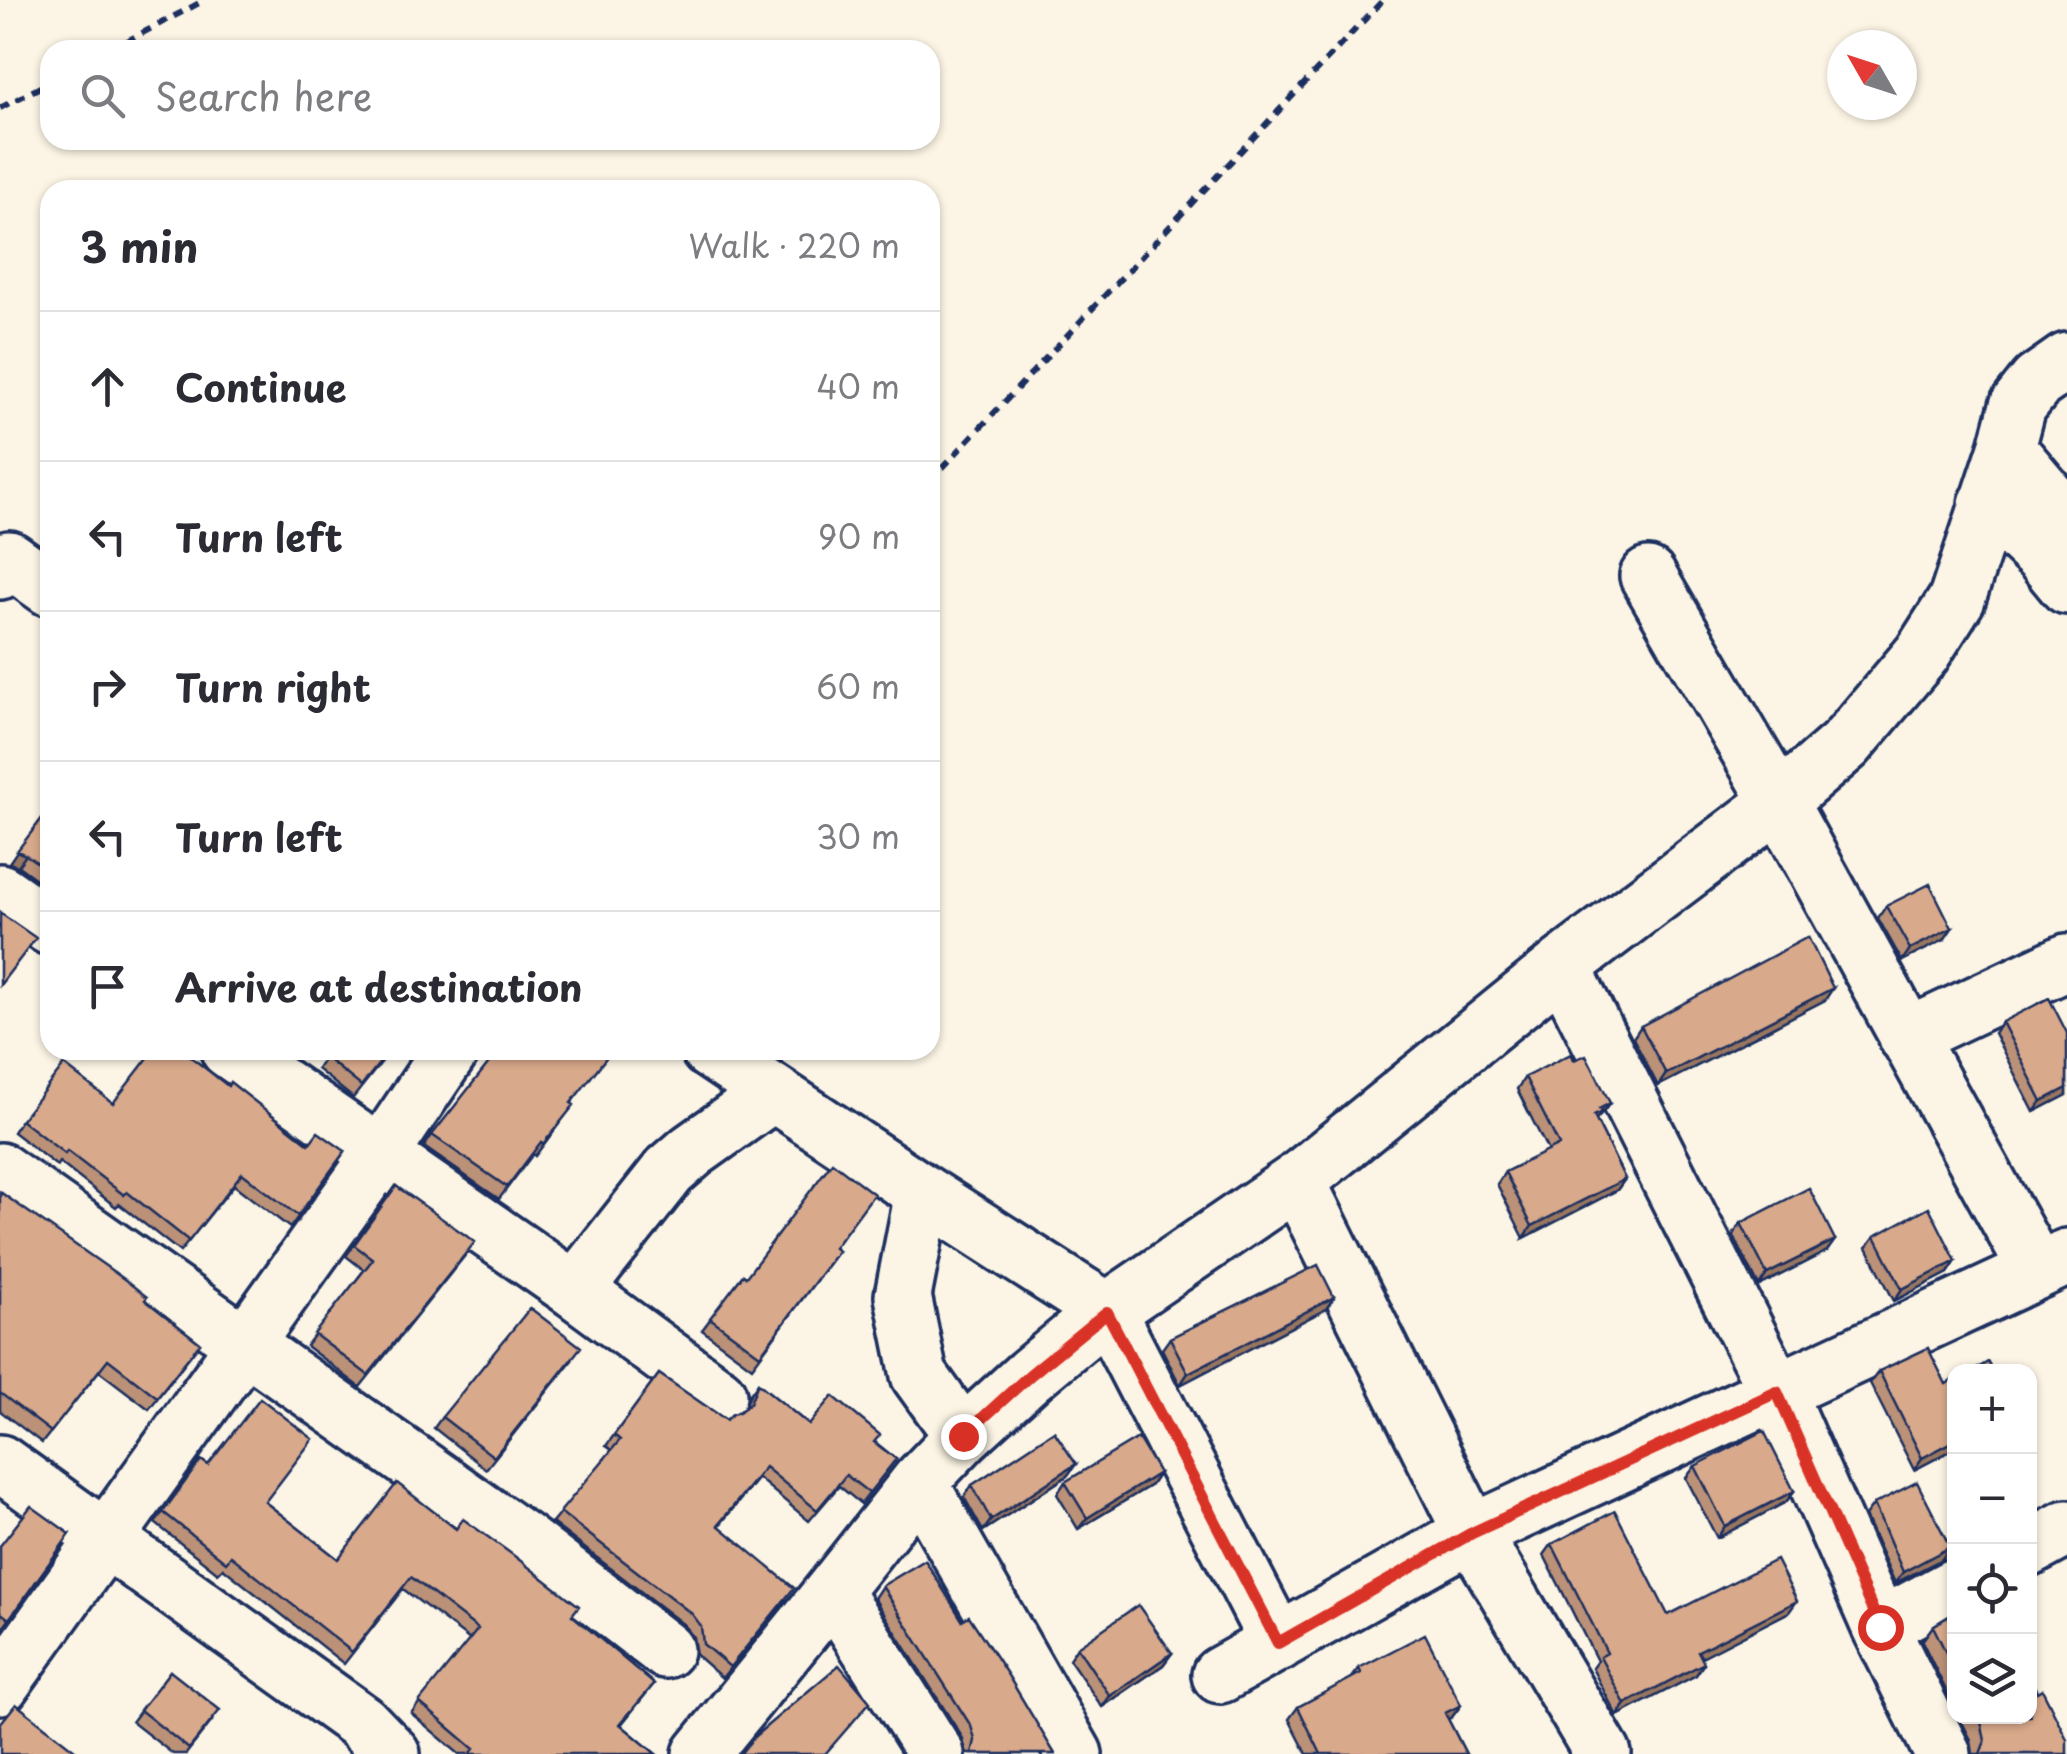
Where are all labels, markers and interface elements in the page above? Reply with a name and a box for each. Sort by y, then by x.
north arrow [1827,30,1917,120]
search box [40,40,940,150]
text: Search here [155,67,372,124]
icon: search [75,68,130,123]
text: 3 min [80,214,198,277]
text: Walk · 220 m [688,221,900,269]
text: Continue [175,358,346,415]
icon: ahead [80,359,135,414]
text: 40 m [816,362,900,410]
text: Turn left [175,508,343,565]
icon: left [80,509,135,564]
text: 90 m [818,512,900,560]
text: Turn right [175,658,371,715]
icon: right [80,659,135,714]
text: 60 m [816,662,900,710]
text: Turn left [175,808,343,865]
icon: left [80,809,135,864]
text: 30 m [816,812,900,860]
text: Arrive at destination [175,958,583,1015]
icon: arrive [80,959,135,1014]
map controls [1947,1364,2037,1724]
button: + [1947,1364,2037,1454]
route end [941,1414,987,1460]
button: − [1947,1454,2037,1544]
button: locate [1947,1544,2037,1634]
route start [1858,1605,1904,1651]
button: layers [1947,1634,2037,1724]

